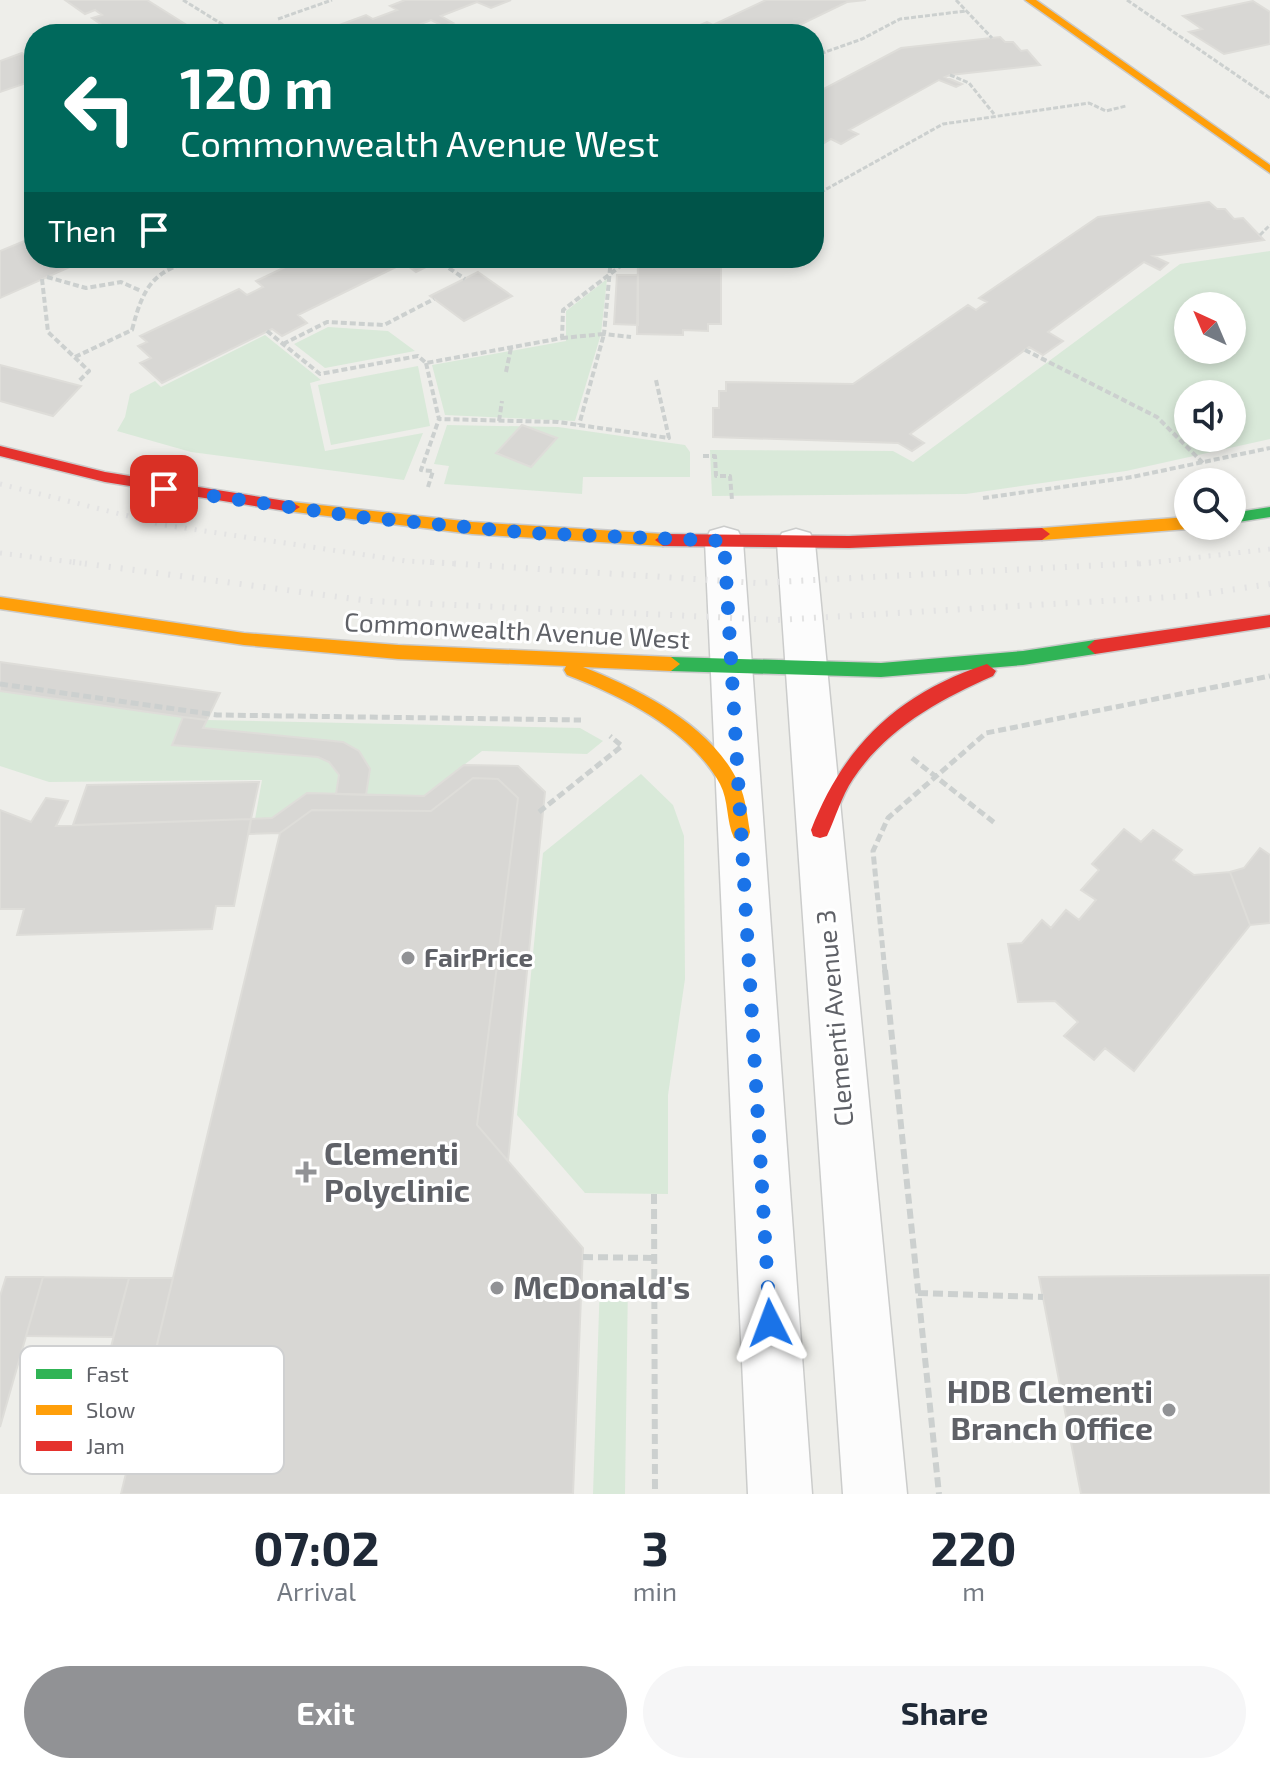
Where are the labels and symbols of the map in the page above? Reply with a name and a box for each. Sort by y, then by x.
north arrow [1174,292,1246,364]
pin [130,455,198,523]
street label: Commonwealth Avenue West [343,605,691,654]
street label: Clementi Avenue 3 [809,909,858,1128]
place label: FairPrice [424,941,533,972]
marker: FairPrice [399,949,417,967]
place label: Clementi Polyclinic [324,1133,470,1209]
marker: Clementi Polyclinic [295,1161,317,1183]
place label: McDonald's [513,1267,690,1305]
marker: McDonald's [488,1279,506,1297]
position arrow [728,1281,812,1365]
legend [20,1346,284,1474]
text: Fast [86,1360,129,1386]
place label: HDB Clementi Branch Office [947,1371,1153,1446]
text: Slow [86,1396,135,1422]
marker: HDB Clementi Branch Office [1160,1401,1178,1419]
text: Jam [86,1432,125,1458]

